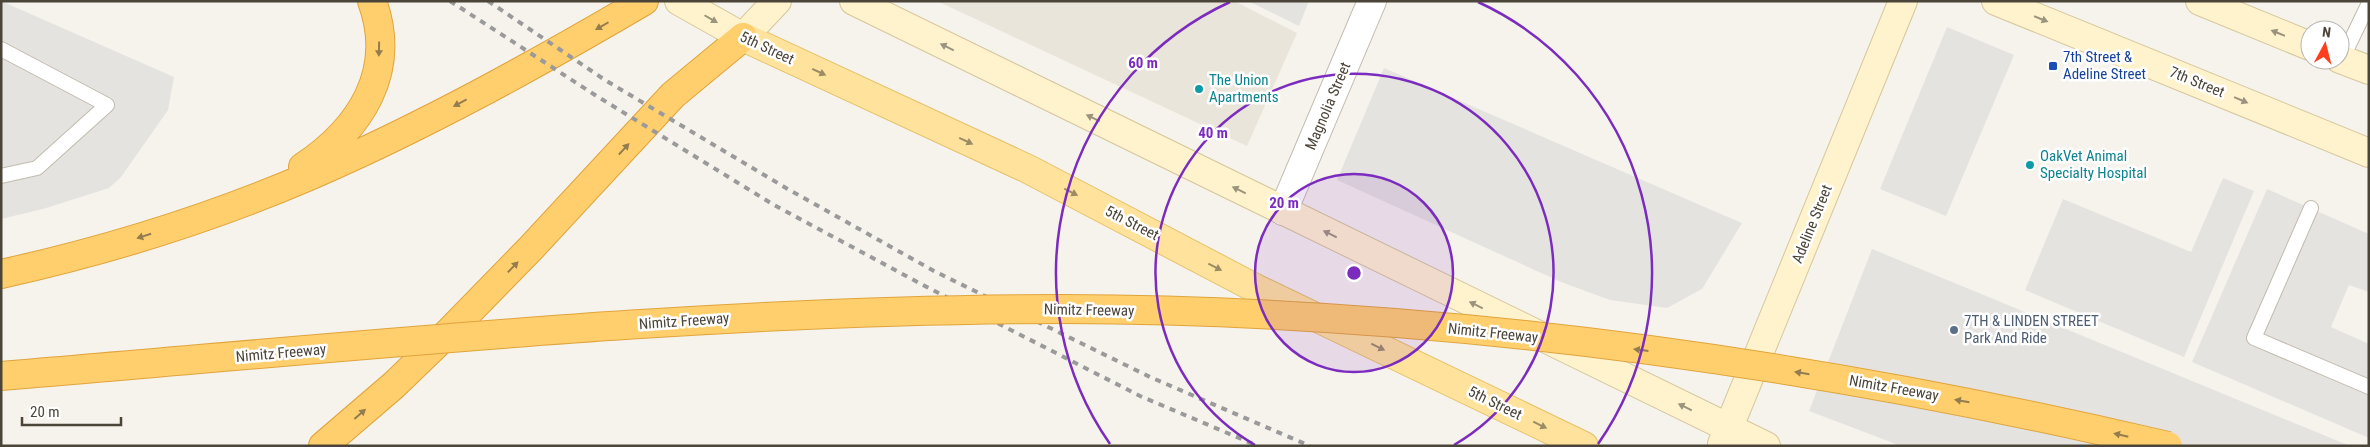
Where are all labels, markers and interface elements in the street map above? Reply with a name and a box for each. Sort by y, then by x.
one-way arrow [704,15,718,24]
one-way arrow [2034,16,2048,24]
north arrow [2300,20,2350,70]
one-way arrow [596,21,609,30]
text: N [2321,24,2332,41]
street label: 5th Street [737,28,797,68]
one-way arrow [2271,29,2285,37]
one-way arrow [375,41,383,57]
one-way arrow [940,43,955,51]
place label: 7th Street & Adeline Street [2063,48,2146,83]
text: 60 m [1128,54,1158,72]
street label: Magnolia Street [1301,60,1355,152]
marker: 7th Street & Adeline Street [2047,60,2059,72]
street label: 7th Street [2167,63,2227,101]
one-way arrow [812,68,826,76]
place label: The Union Apartments [1209,71,1279,106]
marker: The Union Apartments [1193,83,1205,95]
one-way arrow [2234,96,2248,104]
one-way arrow [453,99,466,108]
one-way arrow [1086,114,1101,123]
text: 40 m [1198,124,1228,142]
one-way arrow [959,137,973,145]
one-way arrow [618,142,629,155]
place label: OakVet Animal Specialty Hospital [2040,147,2147,182]
marker: OakVet Animal Specialty Hospital [2024,159,2036,171]
street label: Adeline Street [1788,182,1836,266]
one-way arrow [1232,186,1247,194]
one-way arrow [1064,188,1078,196]
text: 20 m [1269,194,1299,212]
street label: 5th Street [1102,202,1162,244]
one-way arrow [1323,230,1337,238]
one-way arrow [137,232,152,240]
one-way arrow [507,262,519,274]
one-way arrow [1208,263,1222,271]
centre of rings [1345,264,1363,282]
street label: Nimitz Freeway [1044,300,1134,320]
one-way arrow [1469,301,1483,309]
street label: Nimitz Freeway [638,309,730,333]
place label: 7TH & LINDEN STREET Park And Ride [1964,312,2099,347]
street label: Nimitz Freeway [1447,319,1539,347]
marker: 7TH & LINDEN STREET Park And Ride [1948,324,1960,336]
street label: Nimitz Freeway [235,340,327,366]
one-way arrow [1371,343,1385,351]
one-way arrow [1633,345,1649,353]
one-way arrow [1794,368,1810,376]
street label: Nimitz Freeway [1848,371,1940,405]
street label: 5th Street [1465,382,1525,424]
scale bar [22,394,121,426]
one-way arrow [1954,396,1970,404]
text: 20 m [30,403,60,421]
one-way arrow [1678,403,1692,411]
one-way arrow [354,409,367,420]
one-way arrow [1533,421,1548,429]
one-way arrow [2113,431,2128,439]

